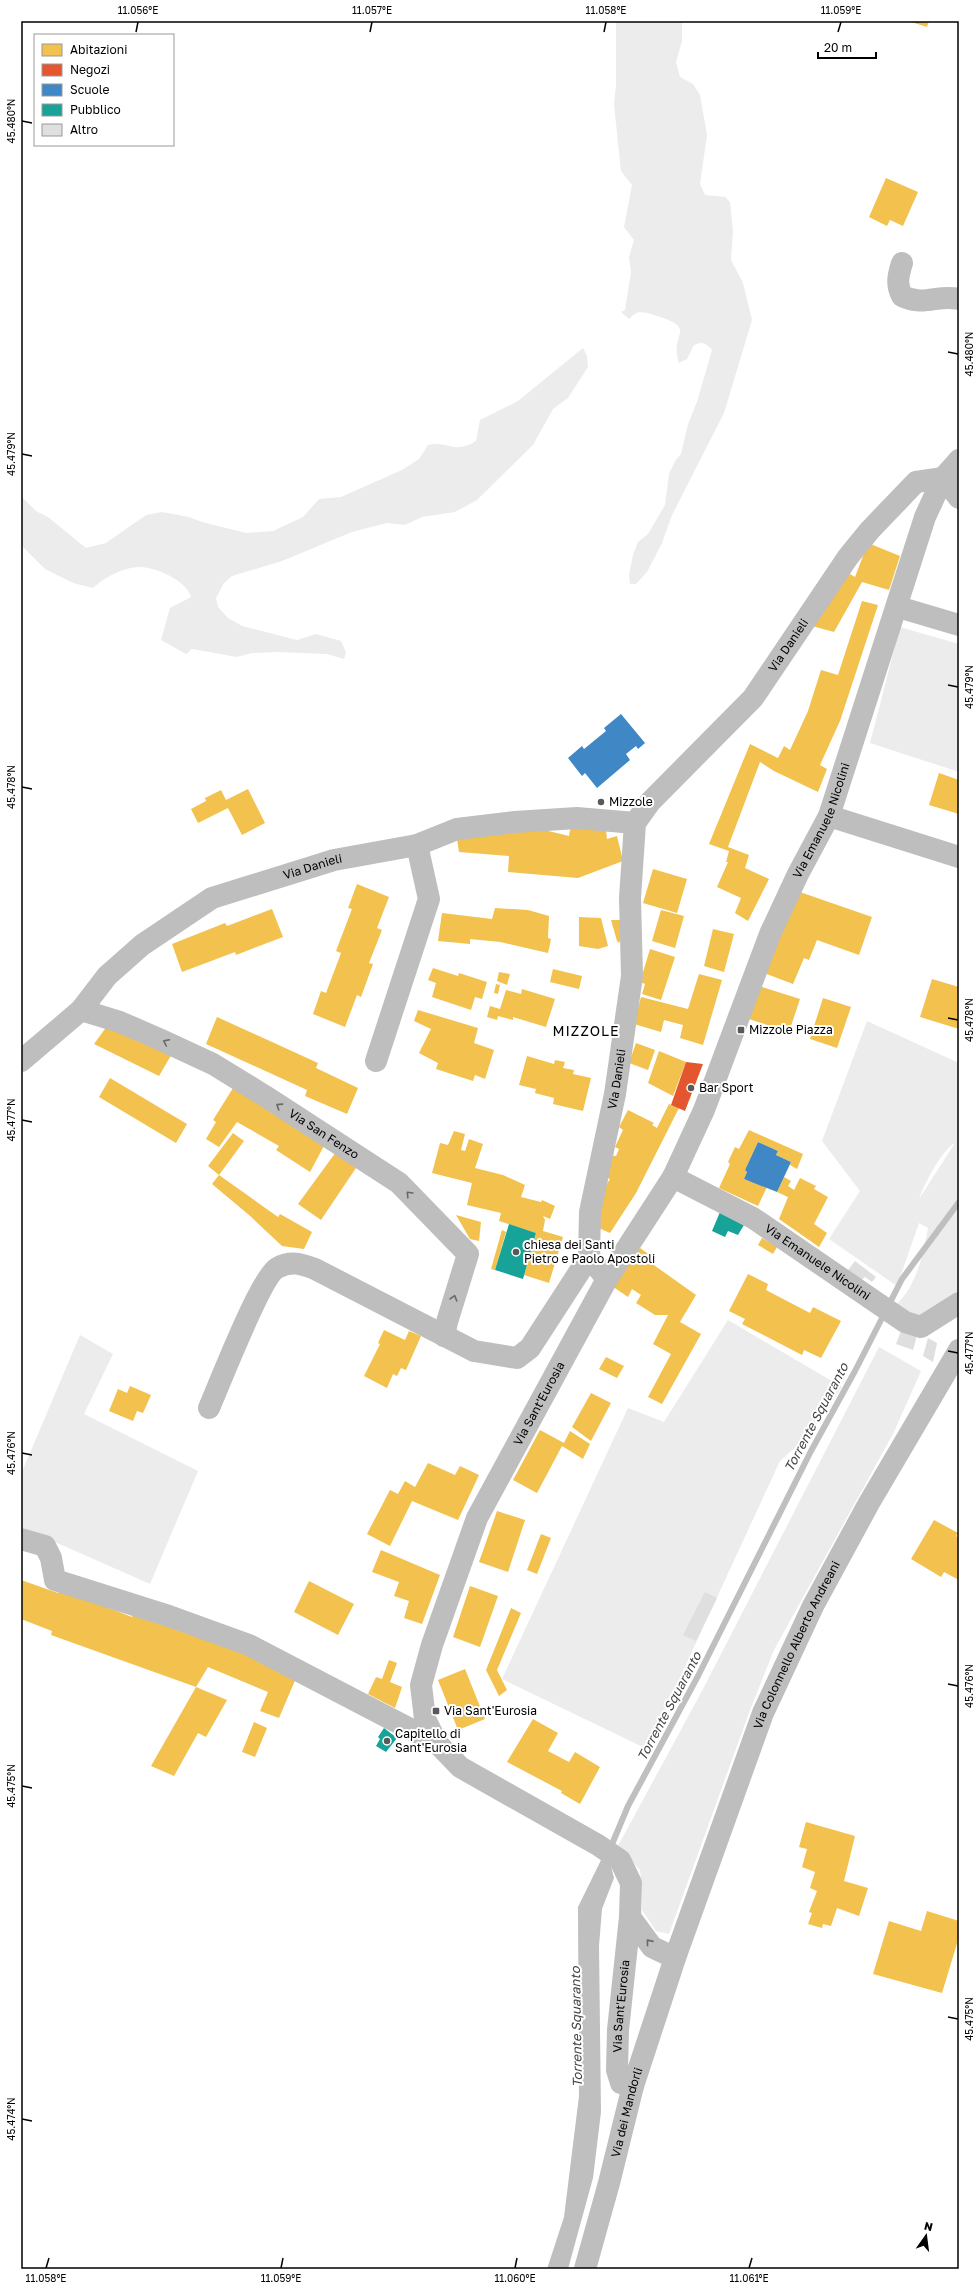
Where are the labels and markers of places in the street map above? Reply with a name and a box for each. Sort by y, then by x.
place label: Mizzole [609,794,653,809]
marker: Mizzole [596,797,606,807]
place label: Mizzole Piazza [749,1022,833,1037]
marker: Mizzole Piazza [736,1025,746,1035]
place label: Bar Sport [699,1080,754,1095]
marker: Bar Sport [686,1083,696,1093]
place label: chiesa dei Santi Pietro e Paolo Apostoli [524,1237,655,1266]
marker: chiesa dei Santi Pietro e Paolo Apostoli [511,1247,521,1257]
place label: Via Sant'Eurosia [444,1703,537,1718]
marker: Via Sant'Eurosia [431,1706,441,1716]
place label: Capitello di Sant'Eurosia [395,1726,467,1755]
marker: Capitello di Sant'Eurosia [382,1736,392,1746]

